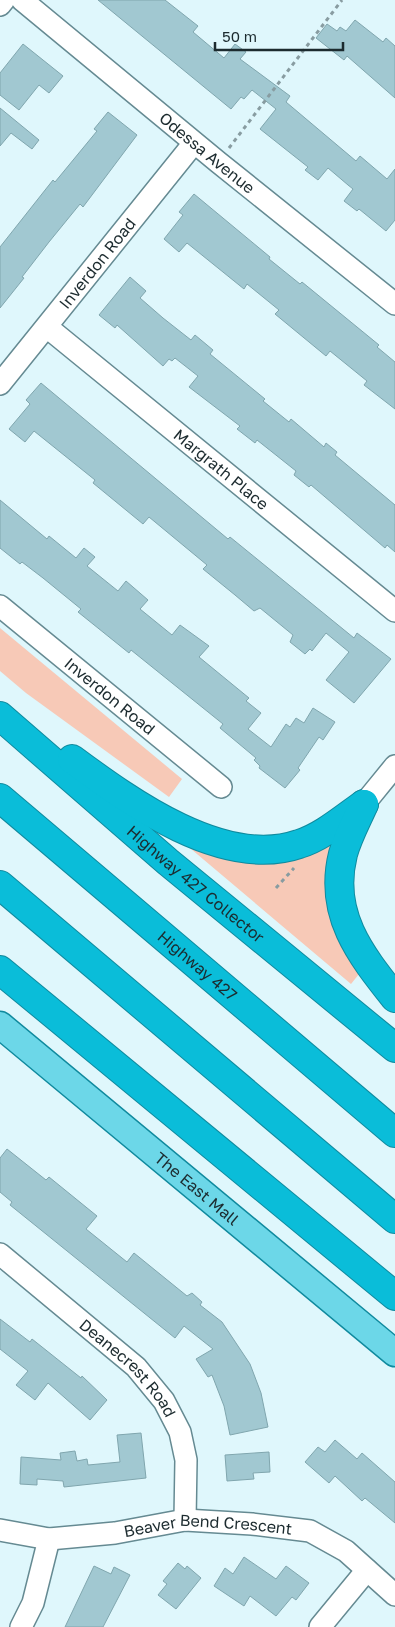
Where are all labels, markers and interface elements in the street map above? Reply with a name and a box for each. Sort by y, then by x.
scale bar [215,20,342,52]
text: 50 m [222,27,257,45]
street label: Odessa Avenue [155,108,259,198]
street label: Inverdon Road [55,214,140,313]
street label: Margrath Place [170,425,273,514]
street label: Inverdon Road [61,653,159,739]
street label: Highway 427 Collector [123,821,269,947]
street label: Highway 427 [154,926,241,1005]
street label: The East Mall [151,1148,243,1229]
street label: Deanecrest Road [76,1314,180,1420]
street label: Beaver Bend Crescent [122,1510,293,1541]

